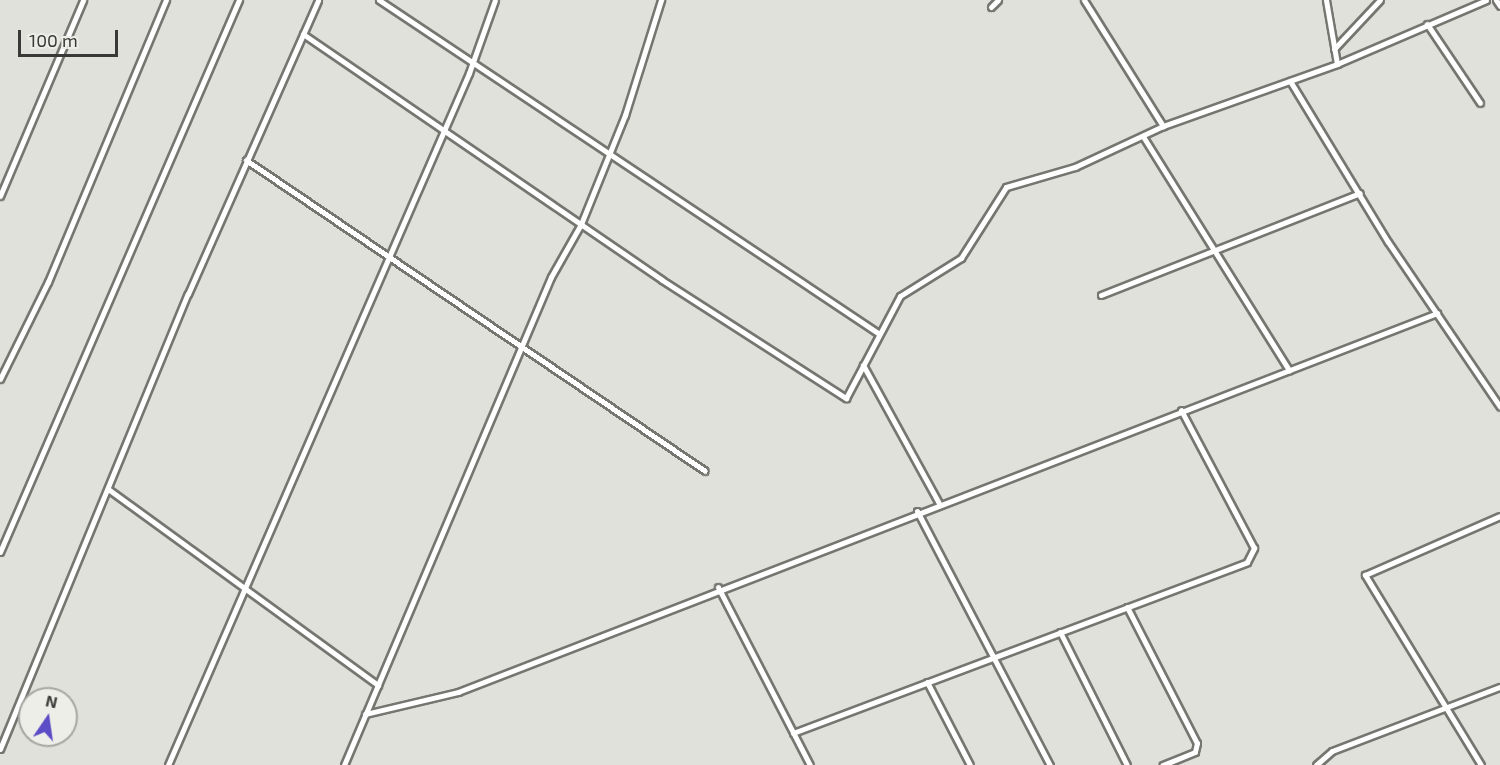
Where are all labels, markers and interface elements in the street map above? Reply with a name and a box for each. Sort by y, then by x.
scale bar [21,18,122,56]
text: 100 m [29,29,78,51]
north arrow [18,687,78,747]
text: N [44,690,59,711]

